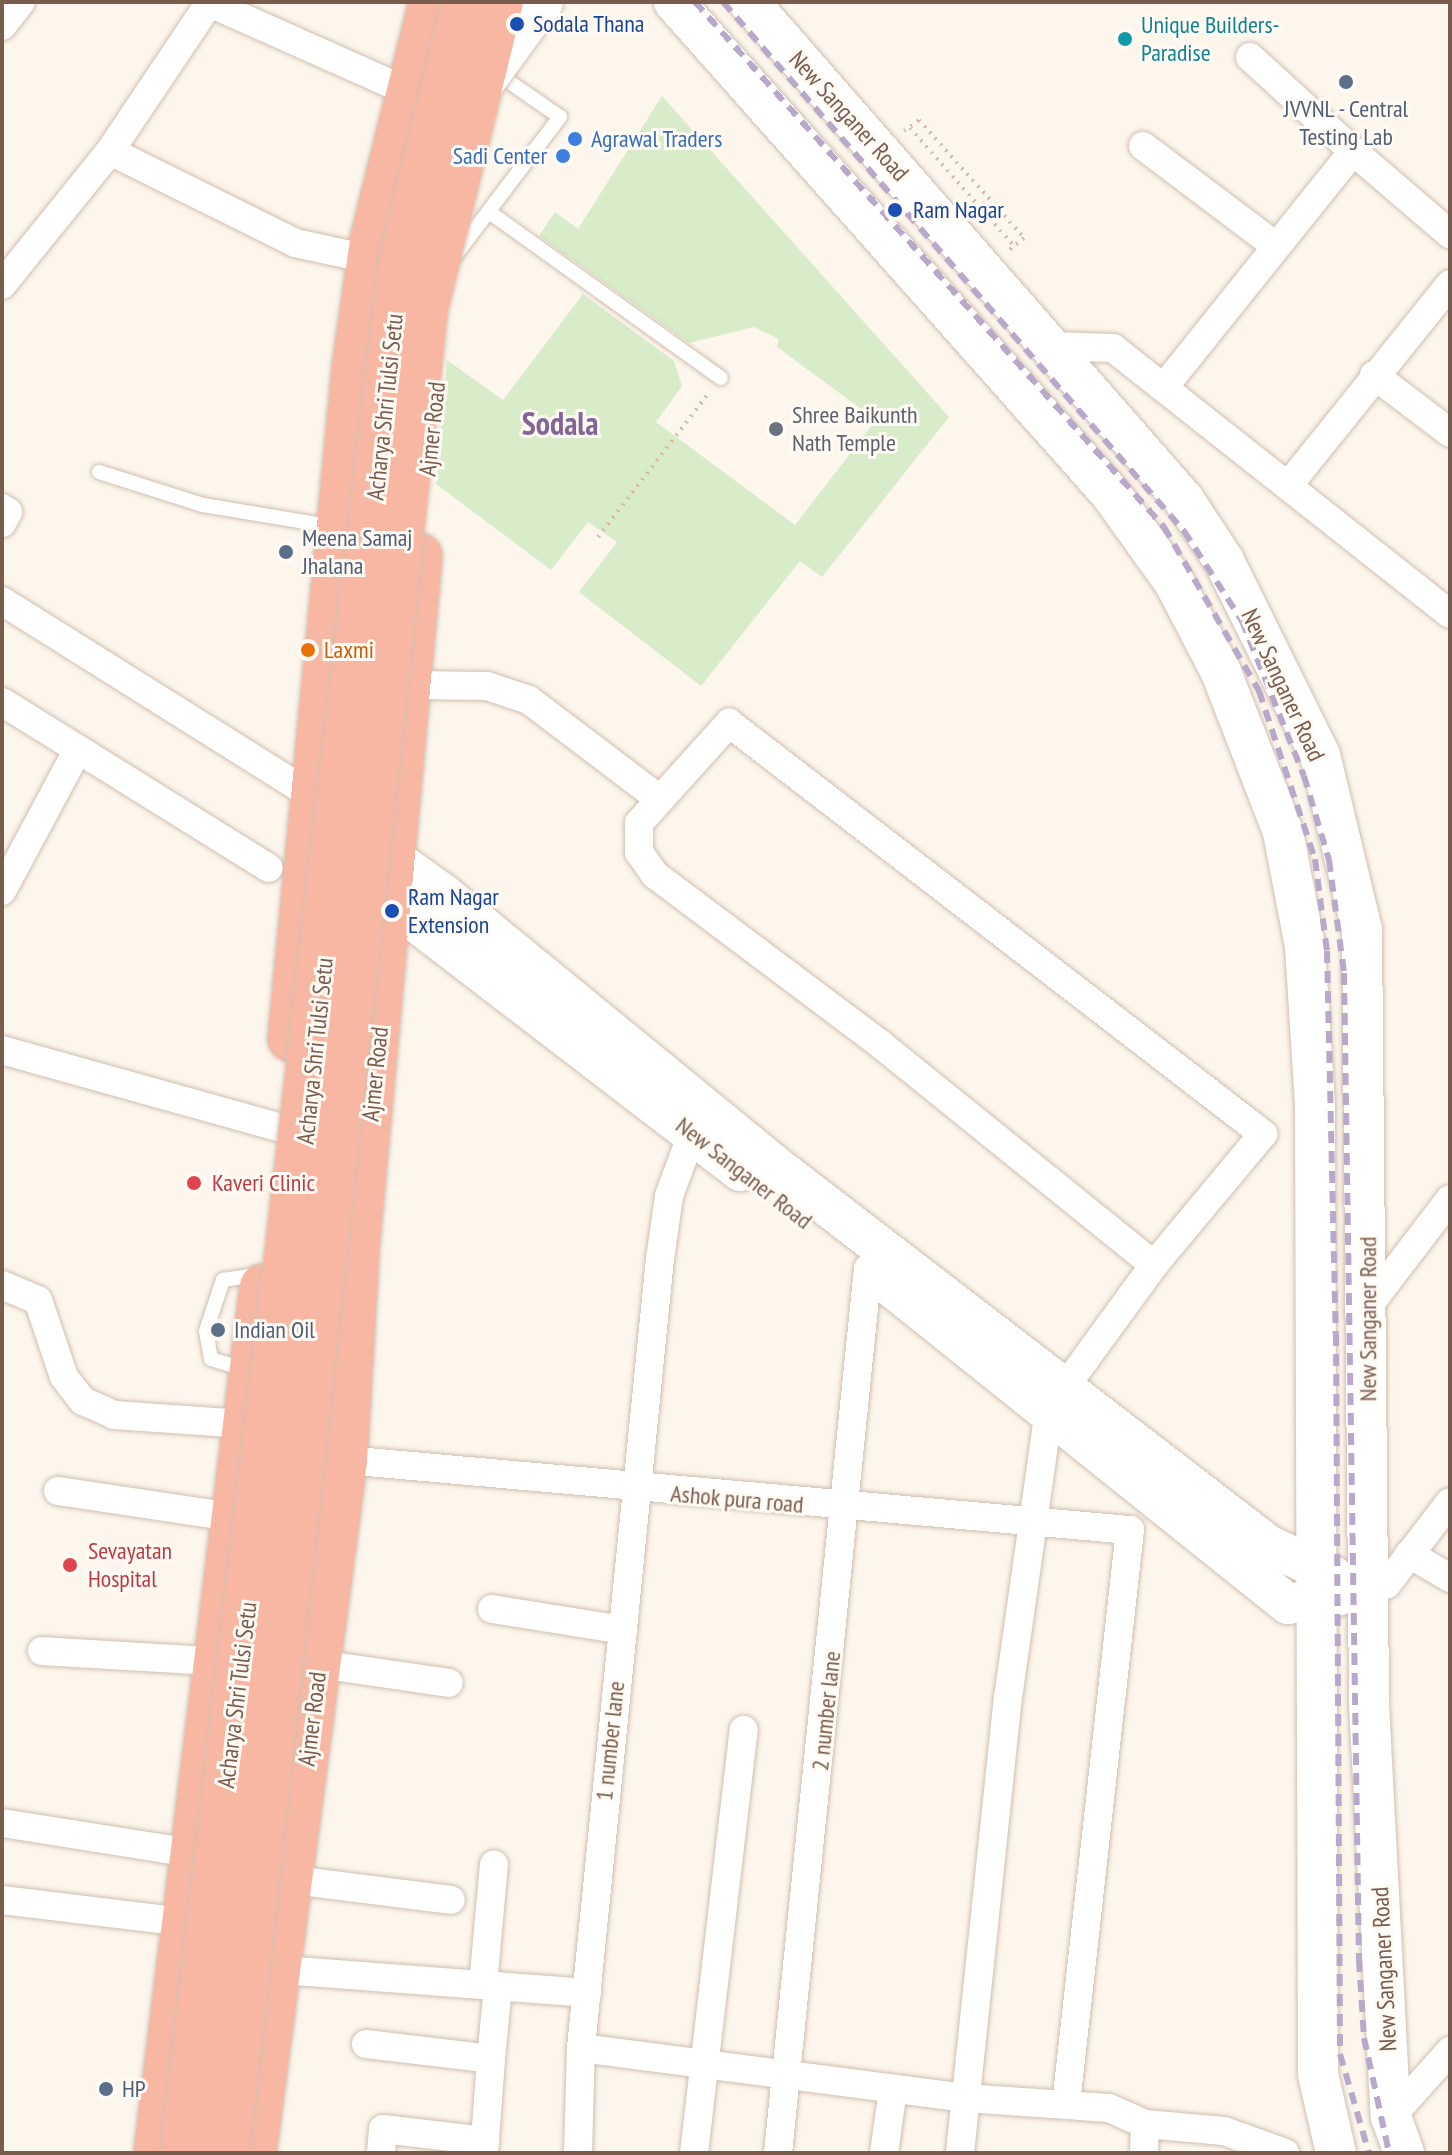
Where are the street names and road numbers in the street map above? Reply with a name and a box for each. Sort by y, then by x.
street label: New Sanganer Road [783,45,915,187]
street label: Acharya Shri Tulsi Setu [361,312,409,502]
street label: Ajmer Road [413,380,451,478]
street label: New Sanganer Road [1235,604,1331,766]
street label: Acharya Shri Tulsi Setu [291,956,339,1146]
street label: Ajmer Road [356,1025,394,1123]
street label: New Sanganer Road [670,1111,818,1235]
street label: New Sanganer Road [1354,1236,1382,1402]
street label: Ashok pura road [669,1479,805,1519]
street label: Acharya Shri Tulsi Setu [211,1600,263,1790]
street label: 2 number lane [805,1650,847,1772]
street label: Ajmer Road [292,1670,332,1768]
street label: 1 number lane [589,1680,631,1802]
street label: New Sanganer Road [1365,1886,1403,2052]

